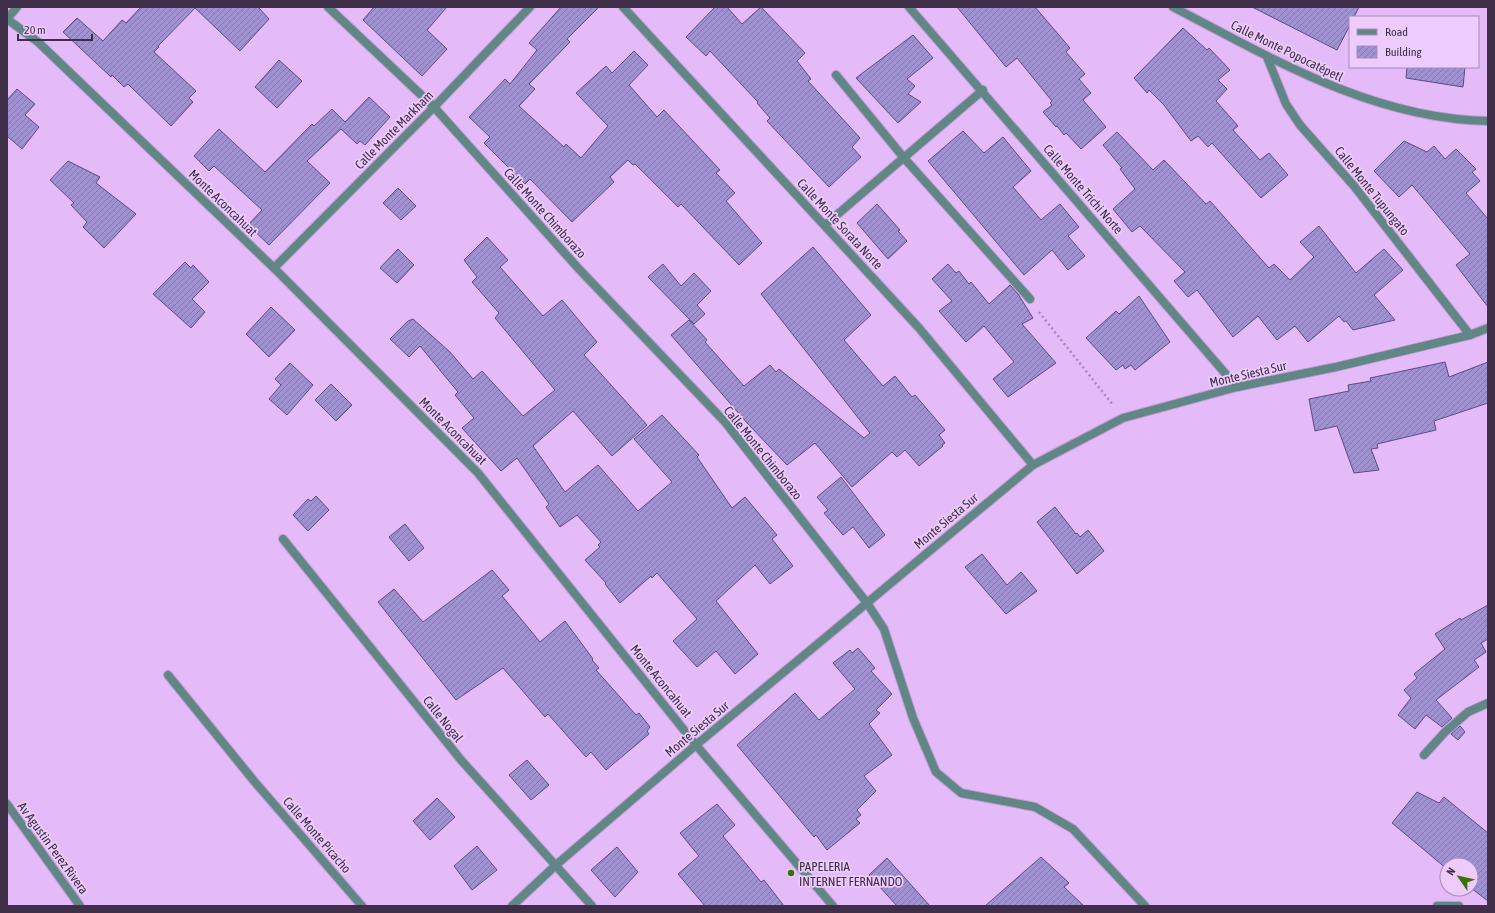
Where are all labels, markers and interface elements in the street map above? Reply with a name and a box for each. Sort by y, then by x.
scale bar [18,16,92,42]
legend [1349,16,1479,68]
street label: Calle Monte Popocatépetl [1228,17,1346,85]
text: 20 m [24,23,46,37]
text: Road [1385,25,1408,39]
text: Building [1385,45,1423,59]
street label: Calle Monte Markham [352,88,436,172]
street label: Calle Monte Trichi Norte [1040,141,1126,237]
street label: Calle Monte Tupungato [1332,144,1412,238]
street label: Calle Monte Chimborazo [501,165,589,261]
street label: Monte Aconcahuat [186,167,260,240]
street label: Calle Monte Sorata Norte [794,176,886,273]
street label: Monte Siesta Sur [1208,358,1288,390]
street label: Monte Aconcahuat [416,394,490,468]
street label: Calle Monte Chimborazo [721,403,805,503]
street label: Monte Siesta Sur [911,490,981,552]
street label: Monte Aconcahuat [627,642,695,721]
street label: Calle Nogal [420,693,466,745]
street label: Monte Siesta Sur [662,698,732,760]
street label: Calle Monte Picacho [280,794,354,876]
street label: Av Agustin Perez Rivera [15,799,91,897]
north arrow [1439,857,1479,897]
place label: PAPELERIA INTERNET FERNANDO [799,859,903,889]
text: N [1444,865,1458,877]
marker: PAPELERIA INTERNET FERNANDO [786,868,796,878]

